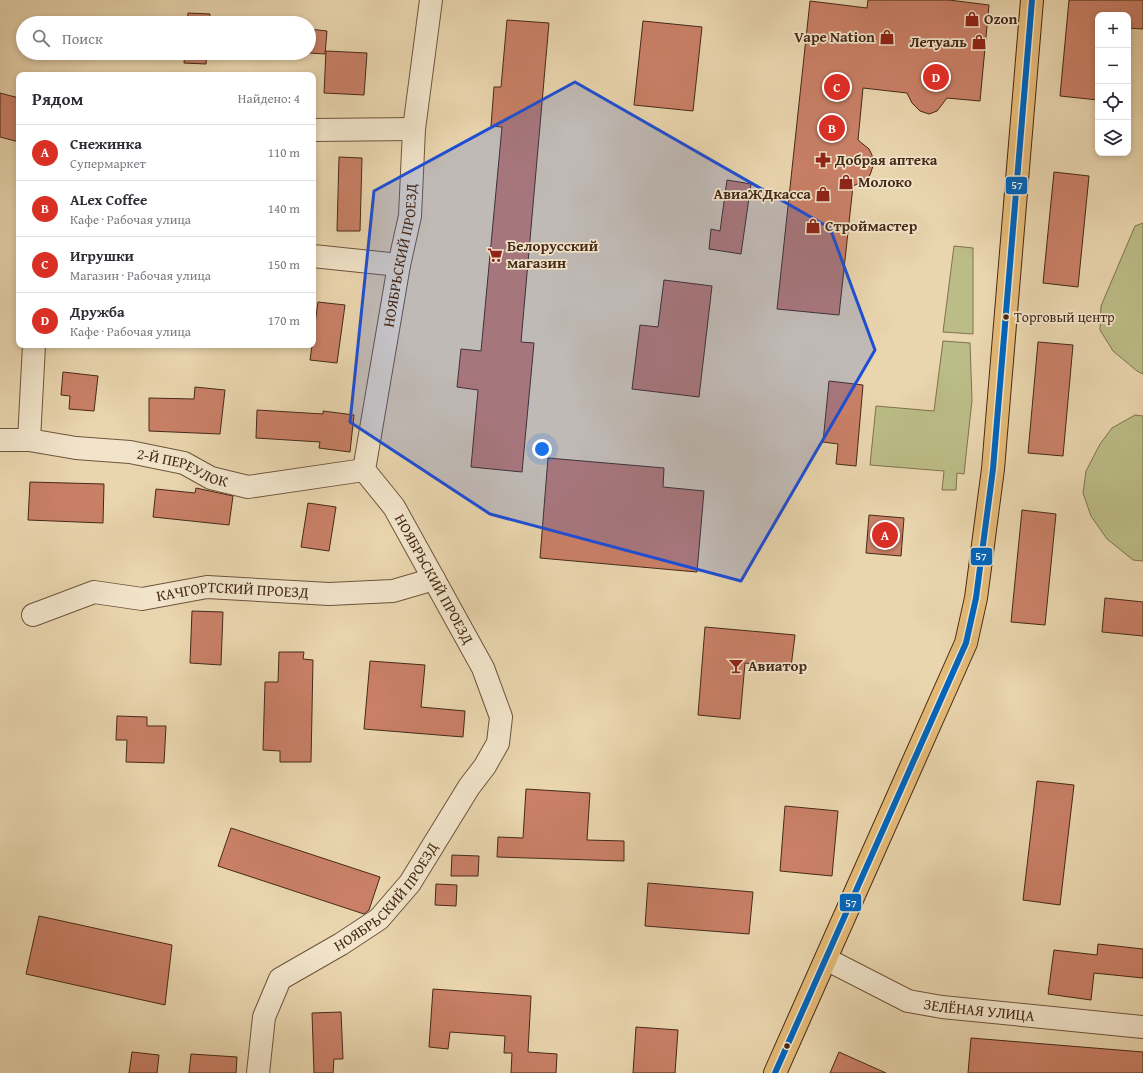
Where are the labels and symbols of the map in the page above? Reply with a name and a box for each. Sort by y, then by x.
place label: Ozon [984,8,1018,29]
shop icon: Ozon [963,10,981,28]
place label: Vape Nation [794,26,875,47]
shop icon: Vape Nation [878,28,896,46]
place label: Летуаль [910,31,967,52]
shop icon: Летуаль [970,33,988,51]
pin: D [923,62,949,92]
pin: C [824,72,850,102]
pin: B [819,113,845,143]
place label: Добрая аптека [834,149,938,170]
pharmacy icon: Добрая аптека [814,151,832,169]
place label: Молоко [858,171,912,192]
shop icon: Молоко [837,173,855,191]
line badge: 57 [1005,176,1028,195]
text: 57 [1011,177,1023,193]
street label: НОЯБРЬСКИЙ ПРОЕЗД [378,183,421,329]
place label: АвиаЖДкасса [714,183,811,204]
shop icon: АвиаЖДкасса [814,185,832,203]
place label: Строймастер [825,215,918,236]
shop icon: Строймастер [804,217,822,235]
place label: Белорусский магазин [507,235,599,273]
supermarket icon: Белорусский магазин [486,246,504,264]
place label: Торговый центр [1014,307,1115,327]
marker: Торговый центр [1001,312,1011,322]
your location [532,439,552,459]
street label: 2-Й ПЕРЕУЛОК [135,443,231,492]
street label: НОЯБРЬСКИЙ ПРОЕЗД [390,510,479,648]
pin: A [872,520,898,550]
line badge: 57 [970,547,993,566]
text: 57 [975,548,987,564]
street label: КАЧГОРТСКИЙ ПРОЕЗД [155,576,310,606]
place label: Авиатор [748,655,808,676]
bar icon: Авиатор [727,657,745,675]
street label: НОЯБРЬСКИЙ ПРОЕЗД [330,838,443,956]
line badge: 57 [839,893,862,912]
text: 57 [845,895,857,911]
street label: ЗЕЛЁНАЯ УЛИЦА [922,993,1036,1026]
unlabelled marker [782,1041,792,1051]

